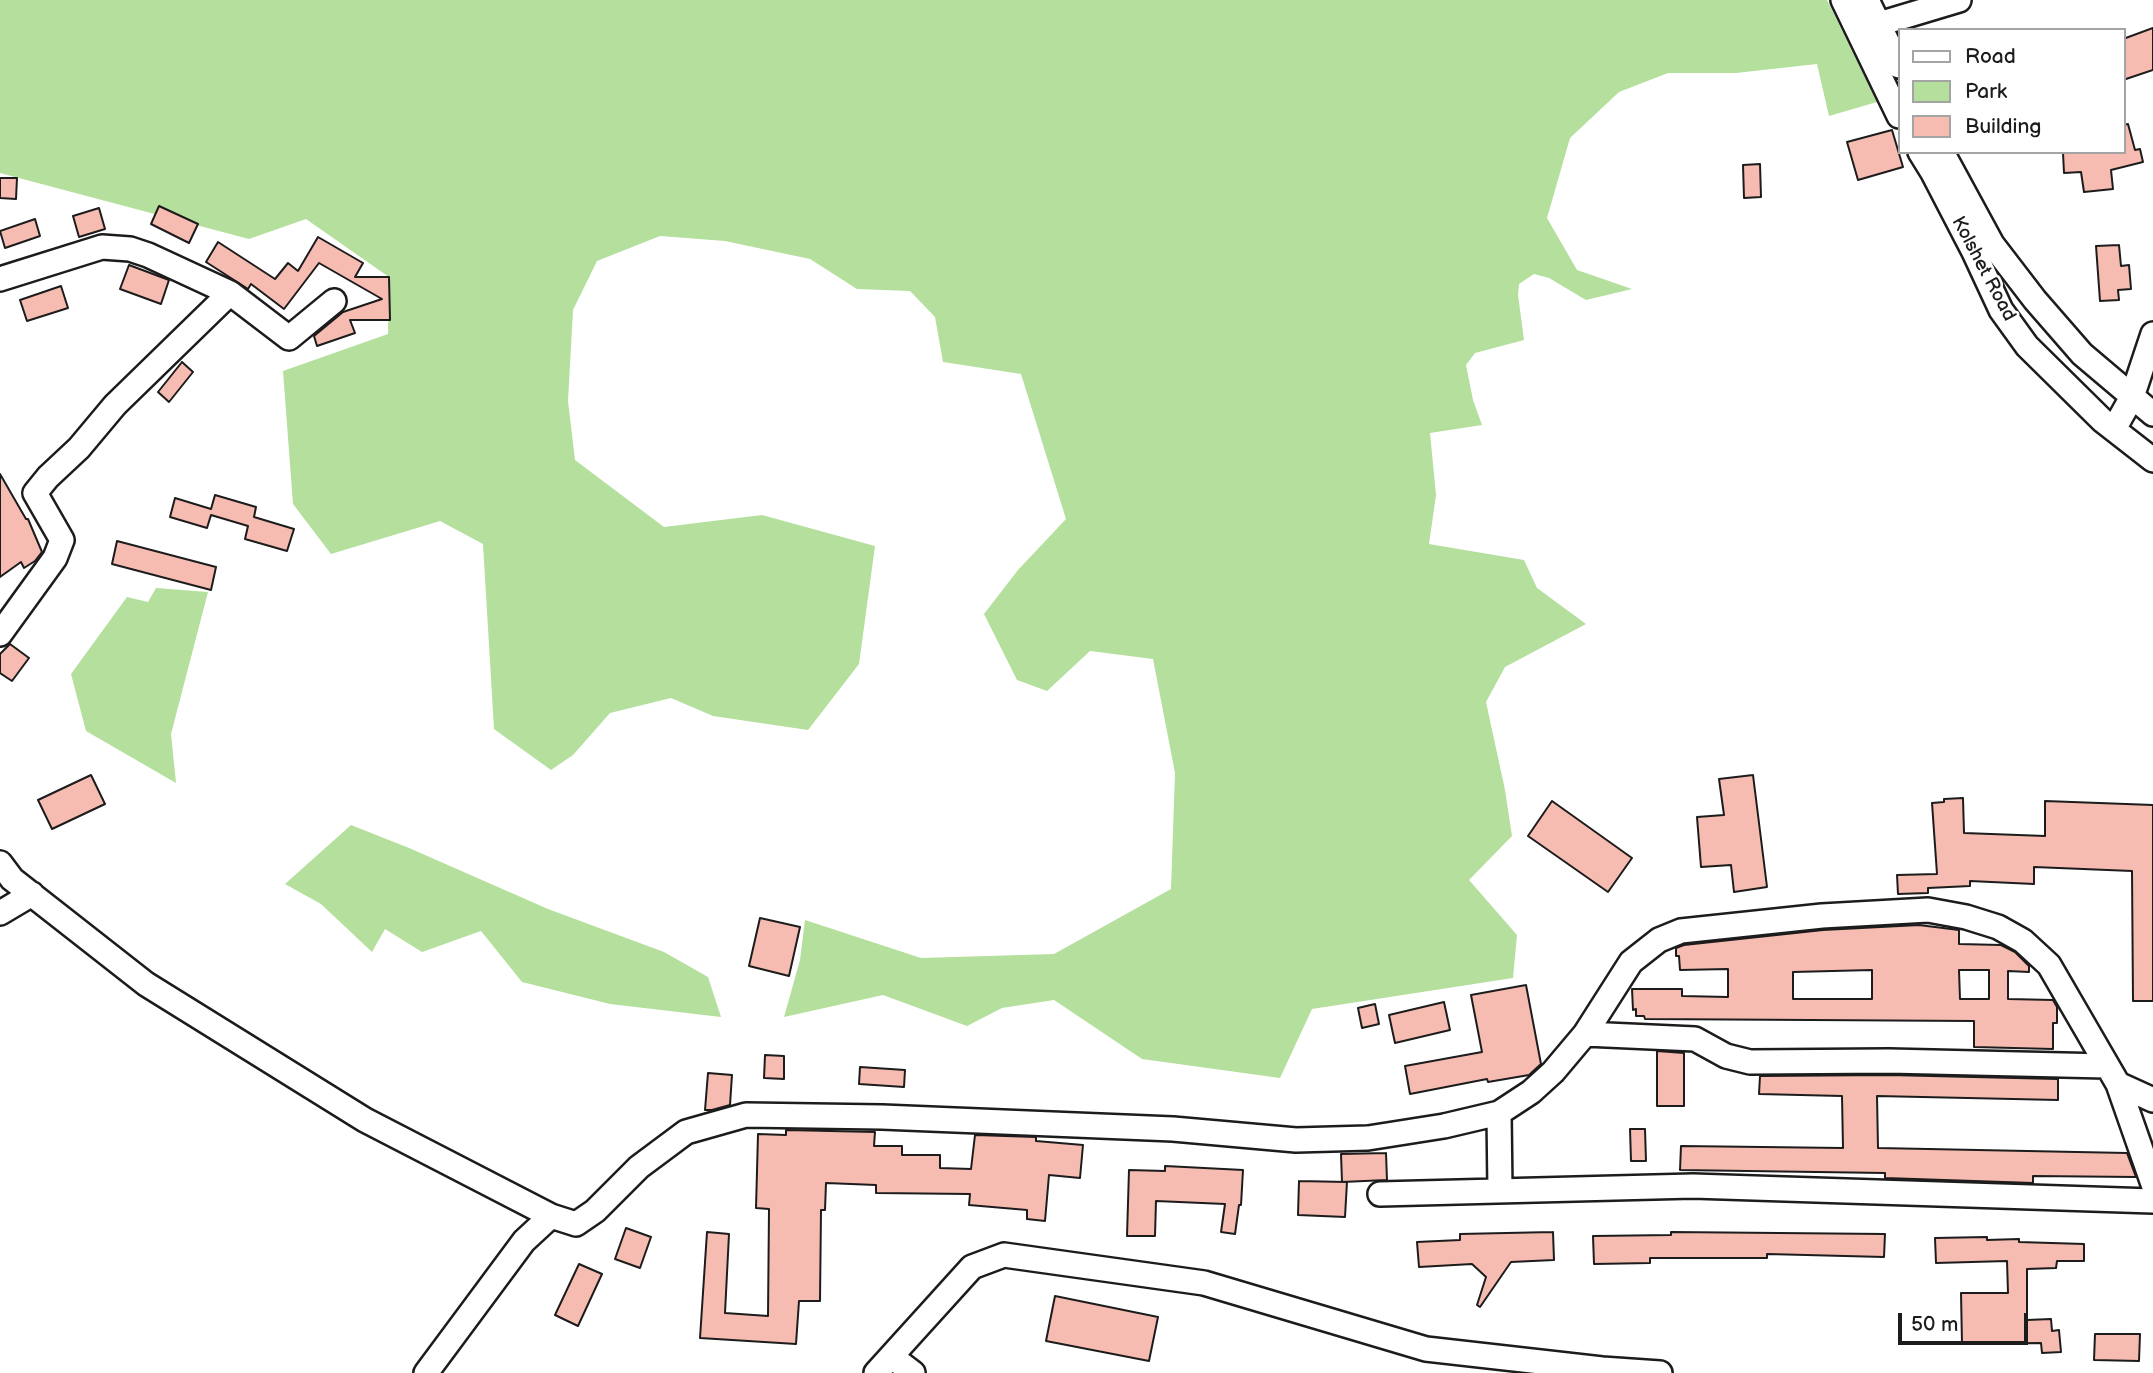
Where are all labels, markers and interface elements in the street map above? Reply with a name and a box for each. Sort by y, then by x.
legend [1898,28,2125,154]
text: Road [1965,44,2016,69]
text: Park [1965,79,2007,104]
text: Building [1965,114,2041,139]
street label: Kolshet Road [1946,213,2020,325]
scale bar [1901,1300,2030,1344]
text: 50 m [1911,1312,1958,1337]

